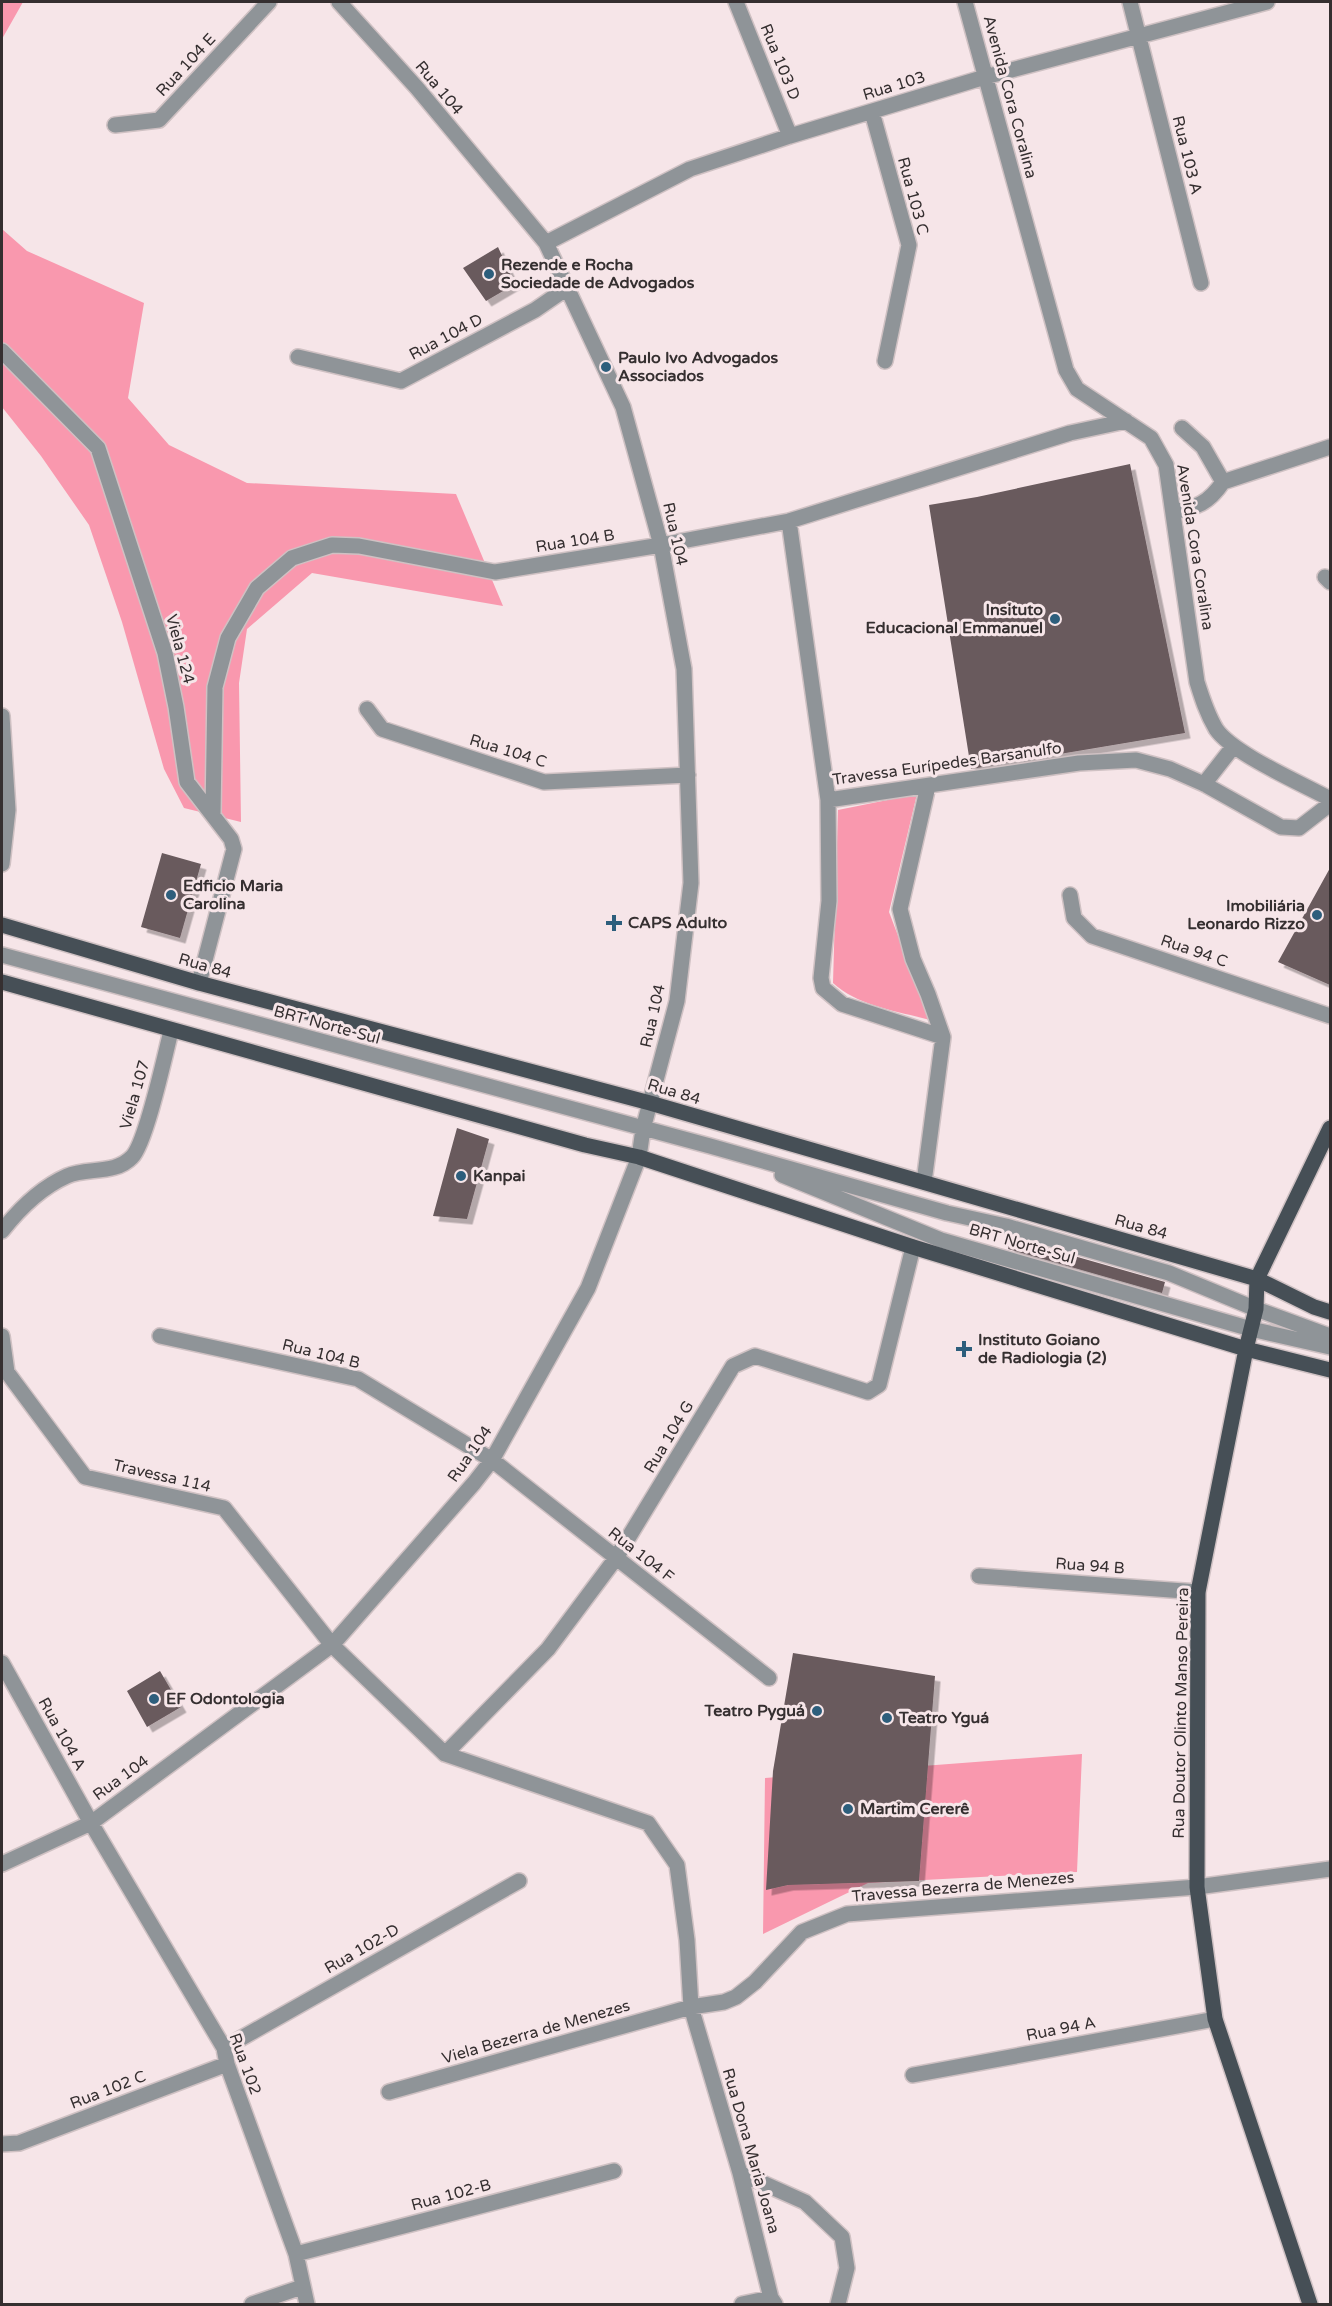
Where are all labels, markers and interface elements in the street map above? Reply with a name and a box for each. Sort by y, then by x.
street label: Avenida Cora Coralina [979,13,1041,181]
street label: Rua 103 D [756,21,804,103]
street label: Rua 104 E [152,29,220,101]
street label: Rua 104 [411,57,467,119]
street label: Rua 103 [860,67,928,105]
street label: Rua 103 A [1168,114,1206,197]
street label: Rua 103 C [893,155,933,237]
place label: Rezende e Rocha Sociedade de Advogados [501,255,695,293]
marker: Rezende e Rocha Sociedade de Advogados [482,267,496,281]
street label: Rua 104 D [406,309,486,365]
place label: Paulo Ivo Advogados Associados [618,348,778,386]
marker: Paulo Ivo Advogados Associados [599,360,613,374]
street label: Avenida Cora Coralina [1172,462,1218,632]
street label: Rua 104 [658,500,692,568]
street label: Rua 104 B [534,525,616,557]
place label: Insituto Educacional Emmanuel [866,600,1043,638]
street label: Viela 124 [161,612,199,686]
marker: Insituto Educacional Emmanuel [1048,612,1062,626]
street label: Rua 104 C [467,730,549,772]
street label: Travessa Eurípedes Barsanulfo [831,738,1063,790]
place label: Edficio Maria Carolina [183,876,283,914]
marker: Edficio Maria Carolina [164,888,178,902]
place label: Imobiliária Leonardo Rizzo [1187,896,1305,934]
marker: Imobiliária Leonardo Rizzo [1310,908,1324,922]
place label: CAPS Adulto [628,913,727,933]
marker: CAPS Adulto [605,914,623,932]
street label: Rua 94 C [1158,930,1230,972]
street label: Rua 84 [176,949,234,983]
street label: Rua 104 [636,982,670,1050]
street label: BRT Norte-Sul [271,1001,383,1049]
street label: Viela 107 [116,1058,154,1132]
street label: Rua 84 [645,1074,703,1110]
place label: Kanpai [473,1166,526,1186]
marker: Kanpai [454,1169,468,1183]
street label: Rua 84 [1112,1210,1170,1244]
street label: BRT Norte-Sul [967,1219,1077,1269]
place label: Instituto Goiano de Radiologia (2) [978,1330,1106,1368]
street label: Rua 104 B [280,1335,362,1373]
marker: Instituto Goiano de Radiologia (2) [955,1340,973,1358]
street label: Rua 104 G [640,1397,698,1477]
street label: Rua 104 [443,1422,497,1486]
street label: Travessa 114 [111,1455,213,1497]
street label: Rua 104 F [604,1523,678,1587]
street label: Rua 94 B [1055,1554,1125,1578]
street label: Rua Doutor Olinto Manso Pereira [1169,1587,1193,1839]
place label: EF Odontologia [166,1689,285,1709]
marker: EF Odontologia [147,1692,161,1706]
street label: Rua 104 A [34,1694,90,1774]
place label: Teatro Pyguá [703,1701,805,1721]
marker: Teatro Pyguá [810,1704,824,1718]
place label: Teatro Yguá [898,1708,989,1728]
marker: Teatro Yguá [880,1711,894,1725]
street label: Rua 104 [89,1751,153,1805]
place label: Martim Cererê [860,1799,969,1819]
marker: Martim Cererê [841,1802,855,1816]
street label: Travessa Bezerra de Menezes [851,1867,1075,1907]
street label: Rua 102-D [321,1920,403,1978]
street label: Viela Bezerra de Menezes [440,1996,632,2068]
street label: Rua 94 A [1024,2012,1098,2046]
street label: Rua 102 [225,2030,265,2098]
street label: Rua 102 C [67,2066,149,2114]
street label: Rua Dona Maria Joana [718,2066,784,2236]
street label: Rua 102-B [409,2175,493,2215]

